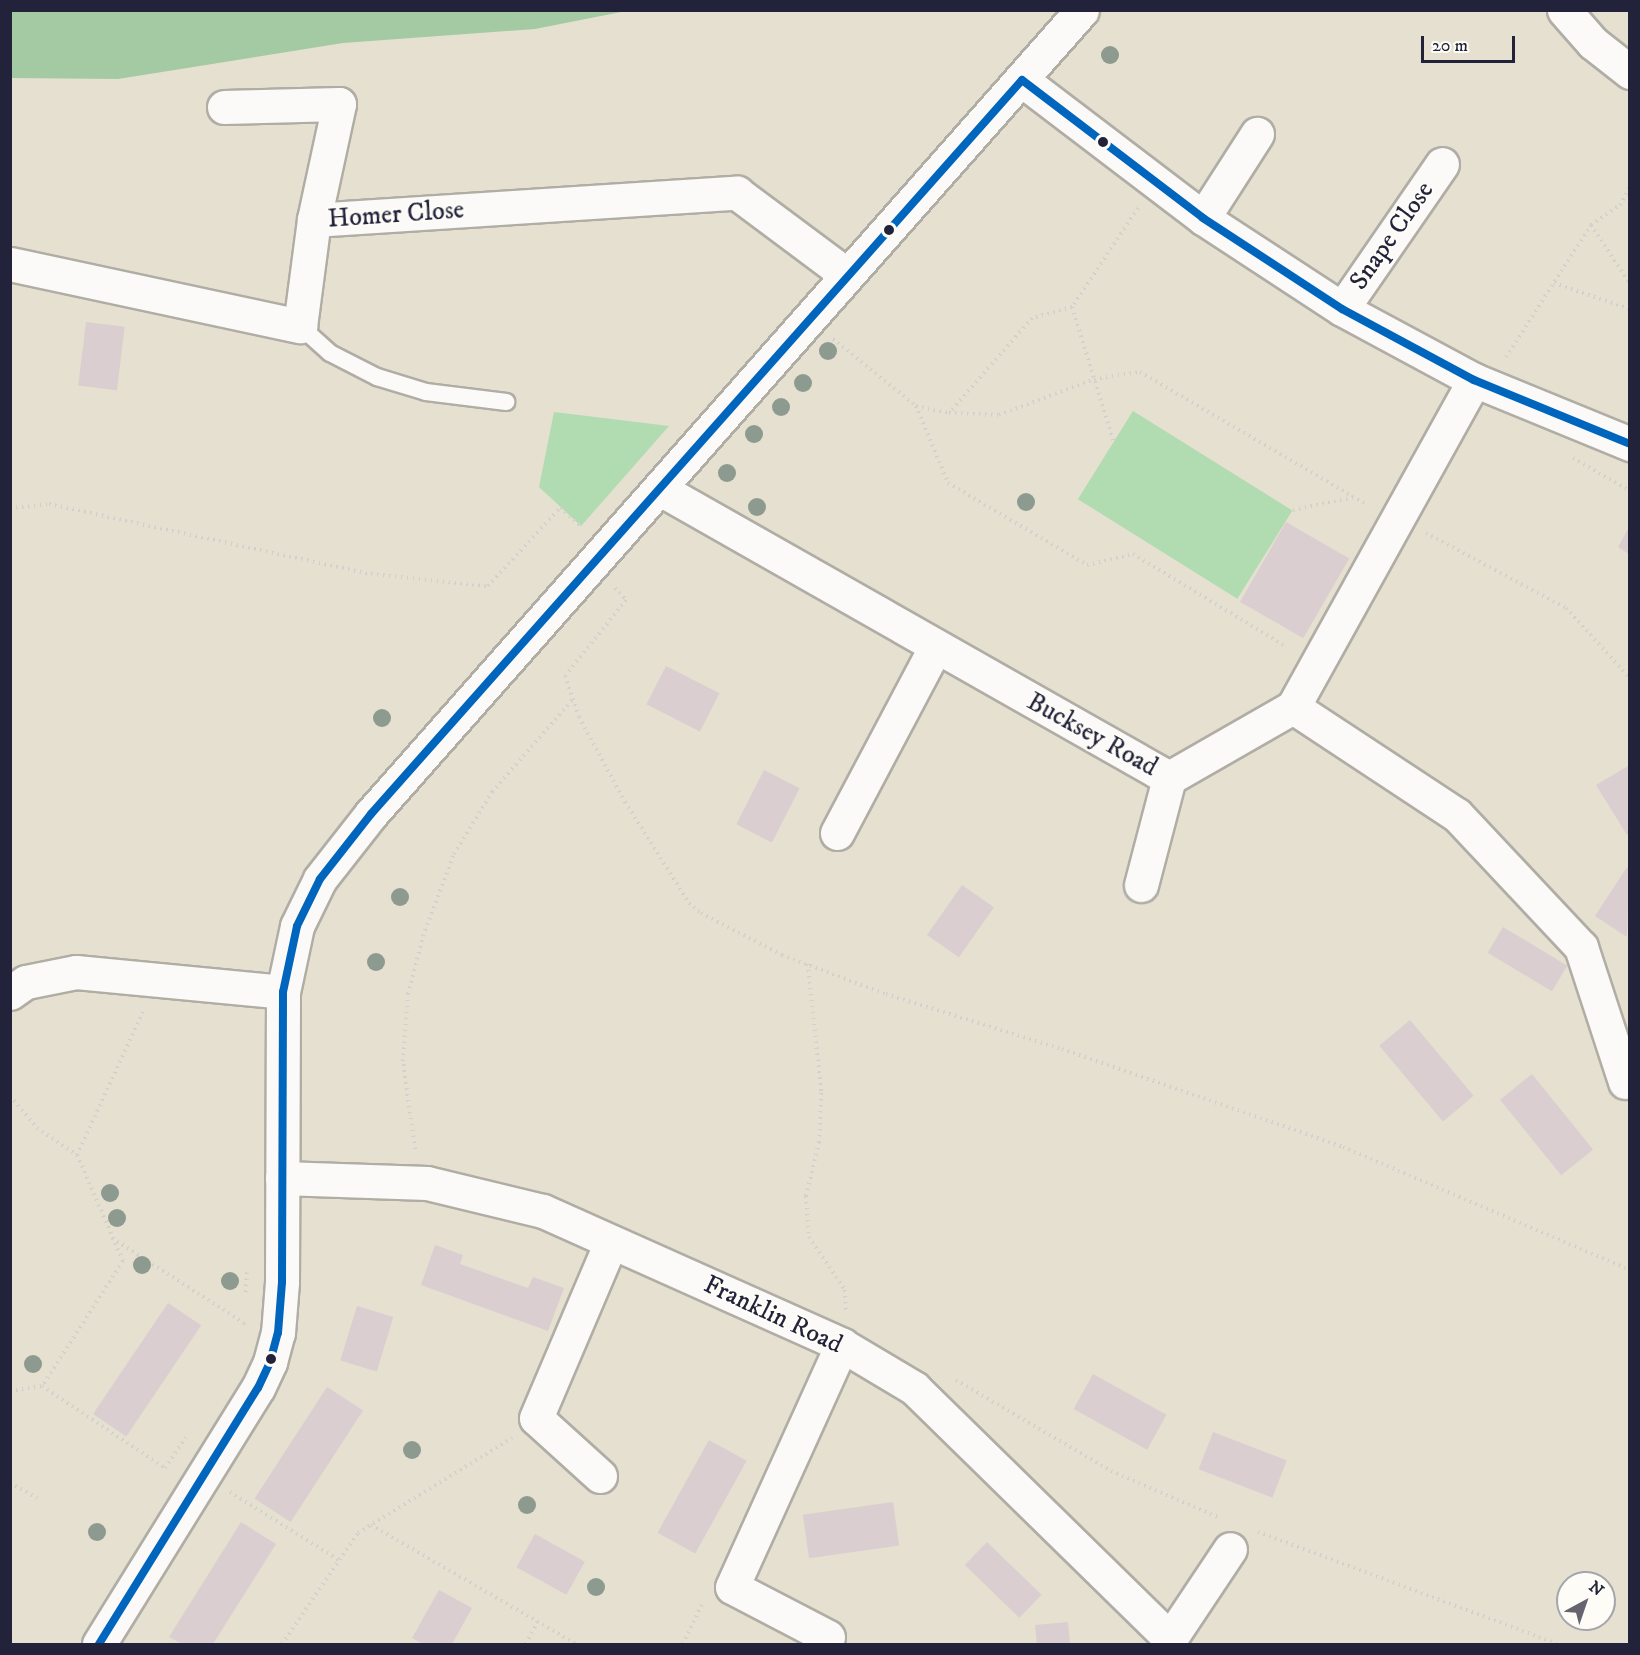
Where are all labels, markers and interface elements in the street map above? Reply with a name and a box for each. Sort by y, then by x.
scale bar [1424,24,1518,62]
text: 20 m [1432,35,1468,57]
unlabelled marker [1097,136,1109,148]
street label: Snape Close [1343,176,1441,296]
street label: Homer Close [327,195,465,235]
unlabelled marker [883,224,895,236]
street label: Bucksey Road [1021,686,1163,784]
street label: Franklin Road [699,1269,847,1361]
unlabelled marker [265,1353,277,1365]
north arrow [1556,1571,1616,1631]
text: N [1585,1577,1608,1601]

